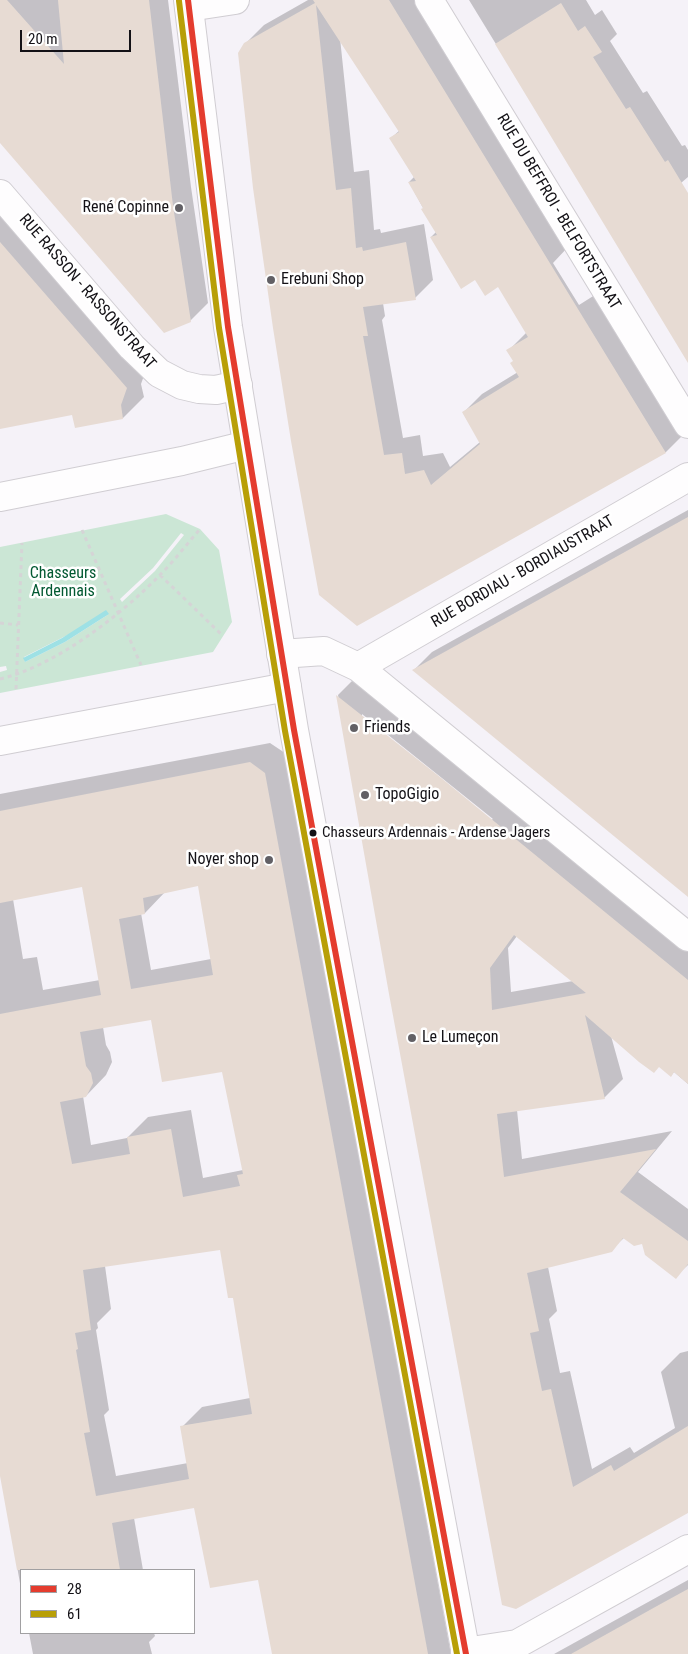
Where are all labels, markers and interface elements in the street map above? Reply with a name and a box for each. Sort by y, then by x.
scale bar [22,20,134,52]
text: 20 m [28,30,58,48]
street label: RUE DU BEFFROI - BELFORTSTRAAT [492,111,624,313]
place label: René Copinne [82,198,169,218]
marker: René Copinne [173,202,185,214]
street label: RUE RASSON - RASSONSTRAAT [14,211,160,373]
place label: Erebuni Shop [281,270,364,290]
marker: Erebuni Shop [265,274,277,286]
street label: RUE BORDIAU - BORDIAUSTRAAT [428,512,618,632]
park label: Chasseurs Ardennais [30,564,96,602]
place label: Friends [364,718,411,738]
marker: Friends [348,722,360,734]
place label: TopoGigio [375,785,439,805]
marker: TopoGigio [359,789,371,801]
place label: Chasseurs Ardennais - Ardense Jagers [322,824,550,842]
marker: Chasseurs Ardennais - Ardense Jagers [308,828,318,838]
place label: Noyer shop [188,850,259,870]
marker: Noyer shop [263,854,275,866]
place label: Le Lumeçon [422,1028,498,1048]
marker: Le Lumeçon [406,1032,418,1044]
legend [20,1569,195,1634]
text: 28 [67,1580,82,1598]
text: 61 [67,1605,82,1623]

